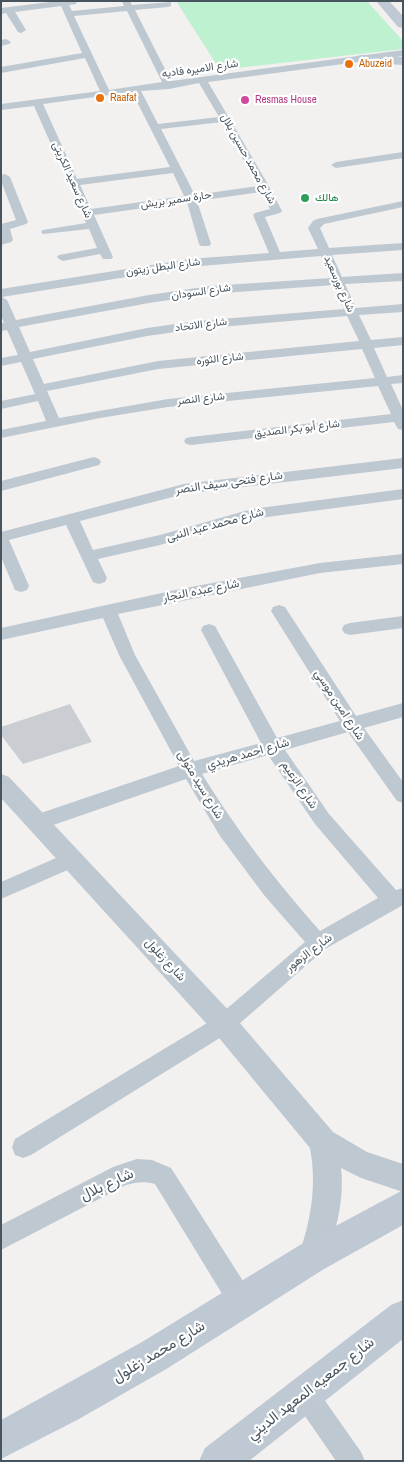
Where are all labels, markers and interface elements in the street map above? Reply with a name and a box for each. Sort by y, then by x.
street label: شارع الاميره فاديه [161,57,239,81]
place label: Abuzeid [359,57,392,71]
marker: Abuzeid [343,58,355,70]
place label: Raafat [110,91,137,105]
marker: Raafat [94,92,106,104]
place label: Resmas House [255,93,317,107]
marker: Resmas House [239,94,251,106]
street label: شارع محمد حسين بلال [218,112,278,206]
street label: شارع سعيد الكريتى [49,140,95,220]
street label: حارة سمير بريش [140,188,212,212]
place label: هالك [315,191,339,205]
marker: هالك [299,192,311,204]
street label: شارع بورسعيد [321,254,357,314]
street label: شارع البطل زيتون [125,255,201,279]
street label: شارع السودان [170,281,232,303]
street label: شارع الاتحاد [174,315,228,335]
street label: شارع الثوره [196,350,244,368]
street label: شارع النصر [177,390,225,408]
street label: شارع أبو بكر الصديق [253,417,341,441]
street label: شارع فتحى سيف النصر [174,468,284,498]
street label: شارع محمد عبد النبى [165,505,265,545]
street label: شارع عبده النجار [161,577,241,605]
street label: شارع امين موسي [311,667,367,743]
street label: شارع احمد هريدي [205,735,291,773]
street label: شارع سيد متولى [174,748,226,822]
street label: شارع الزعيم [278,758,320,812]
street label: شارع الزهور [283,931,335,975]
street label: شارع زغلول [142,936,188,984]
street label: شارع بلال [78,1165,136,1205]
street label: شارع محمد زغلول [110,1317,208,1387]
street label: شارع جمعيه المعهد الديني [244,1334,378,1444]

